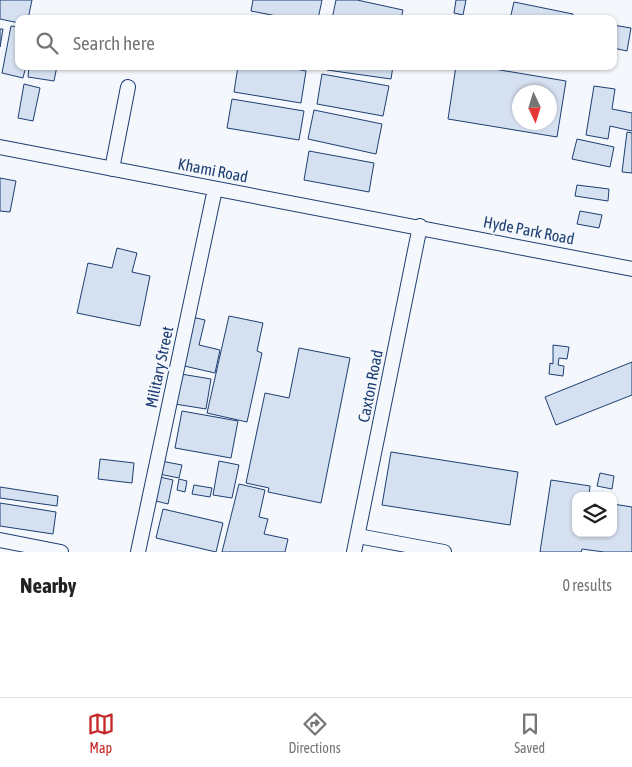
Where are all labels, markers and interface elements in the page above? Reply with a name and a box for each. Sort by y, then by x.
search box [15,15,617,70]
icon: search [33,29,61,57]
text: Search here [73,32,155,54]
north arrow [512,85,557,130]
street label: Khami Road [176,154,250,186]
street label: Hyde Park Road [482,212,576,249]
street label: Military Street [142,324,177,410]
street label: Caxton Road [354,348,386,424]
map controls [572,492,617,537]
button: layers [572,492,617,537]
text: Nearby [20,573,76,597]
text: 0 results [562,576,612,594]
tab: Map [87,710,115,756]
tab: Directions [288,710,341,756]
tab: Saved [514,710,545,756]

